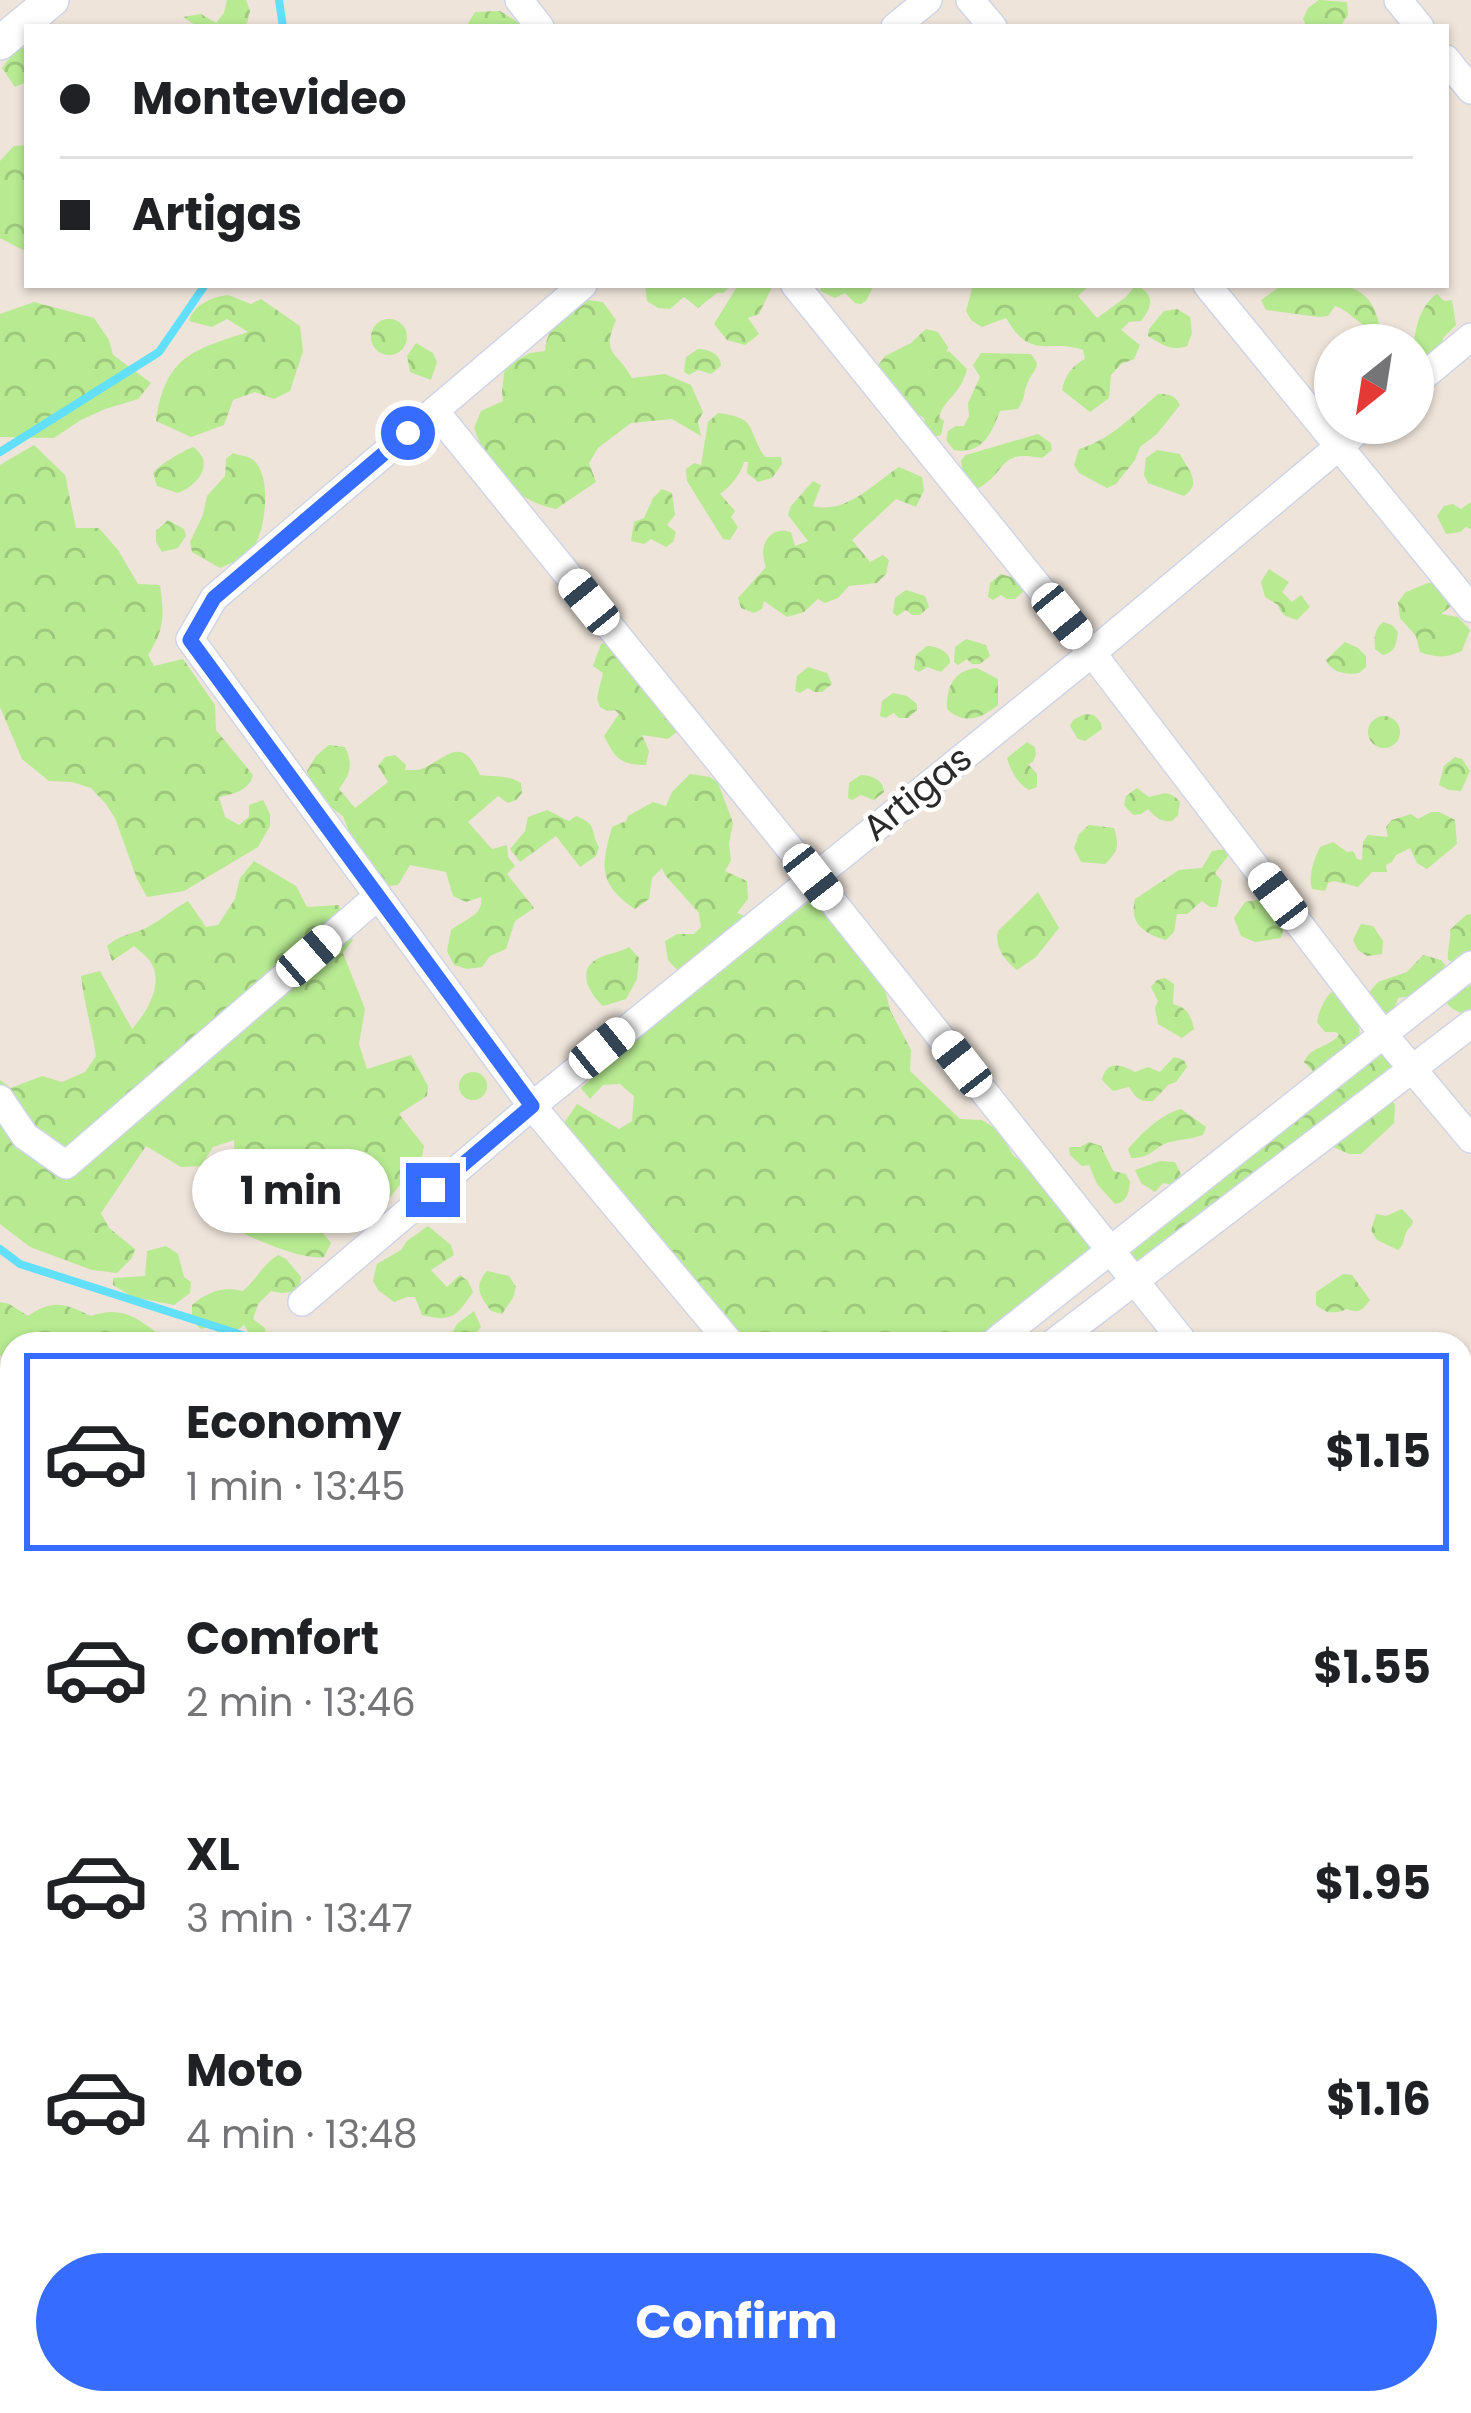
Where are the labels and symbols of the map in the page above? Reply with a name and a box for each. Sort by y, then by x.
north arrow [1314,324,1434,444]
route start [381,406,435,460]
car [552,563,626,641]
car [1025,577,1099,655]
street label: Artigas [852,733,982,853]
car [777,838,849,916]
car [1242,856,1314,936]
car [270,919,348,993]
car [563,1011,641,1085]
car [926,1025,998,1103]
callout: 1 min [193,1148,391,1232]
route end [406,1163,460,1217]

